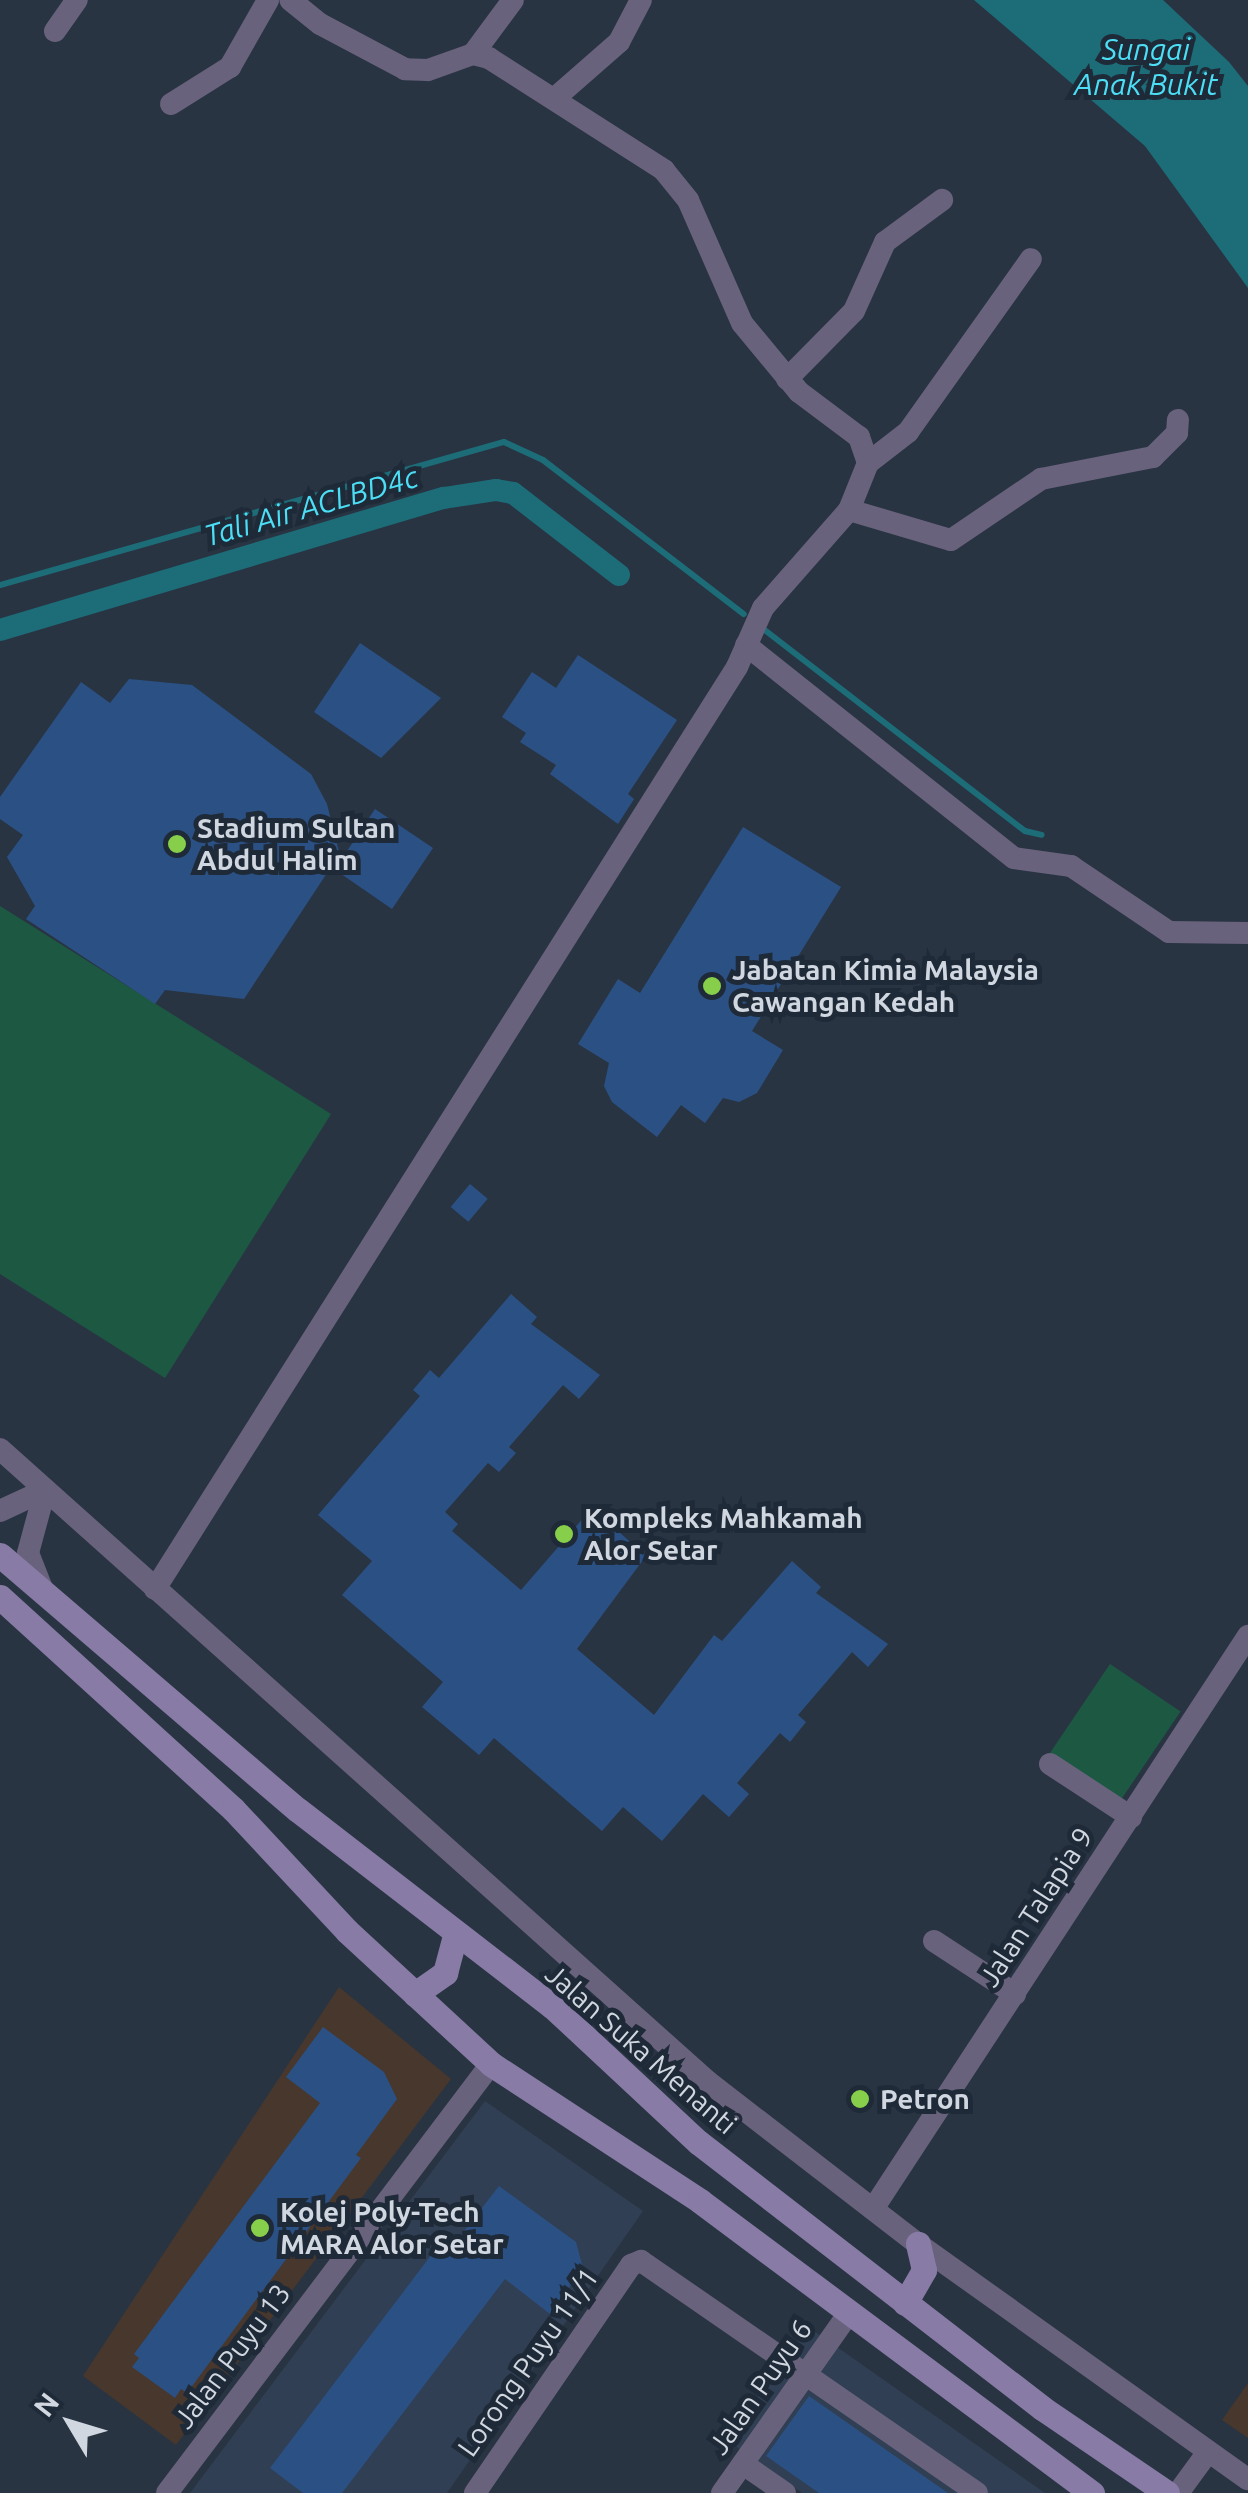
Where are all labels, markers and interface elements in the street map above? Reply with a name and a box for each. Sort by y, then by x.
water label: Sungai Anak Bukit [1074,31,1218,102]
water label: Tali Air ACLBD4c [200,458,422,554]
place label: Stadium Sultan Abdul Halim [197,811,395,877]
marker: Stadium Sultan Abdul Halim [166,833,188,855]
place label: Jabatan Kimia Malaysia Cawangan Kedah [732,953,1039,1019]
marker: Jabatan Kimia Malaysia Cawangan Kedah [701,975,723,997]
place label: Kompleks Mahkamah Alor Setar [584,1501,863,1567]
marker: Kompleks Mahkamah Alor Setar [553,1523,575,1545]
street label: Jalan Talapia 9 [972,1821,1100,1993]
street label: Jalan Suka Menanti [539,1957,743,2141]
place label: Petron [880,2082,970,2116]
marker: Petron [849,2088,871,2110]
place label: Kolej Poly-Tech MARA Alor Setar [280,2195,504,2261]
marker: Kolej Poly-Tech MARA Alor Setar [249,2217,271,2239]
street label: Lorong Puyu 11/1 [450,2261,606,2463]
street label: Jalan Puyu 13 [167,2277,297,2435]
street label: Jalan Puyu 6 [701,2313,819,2461]
north arrow [20,2373,120,2473]
text: N [27,2386,65,2422]

